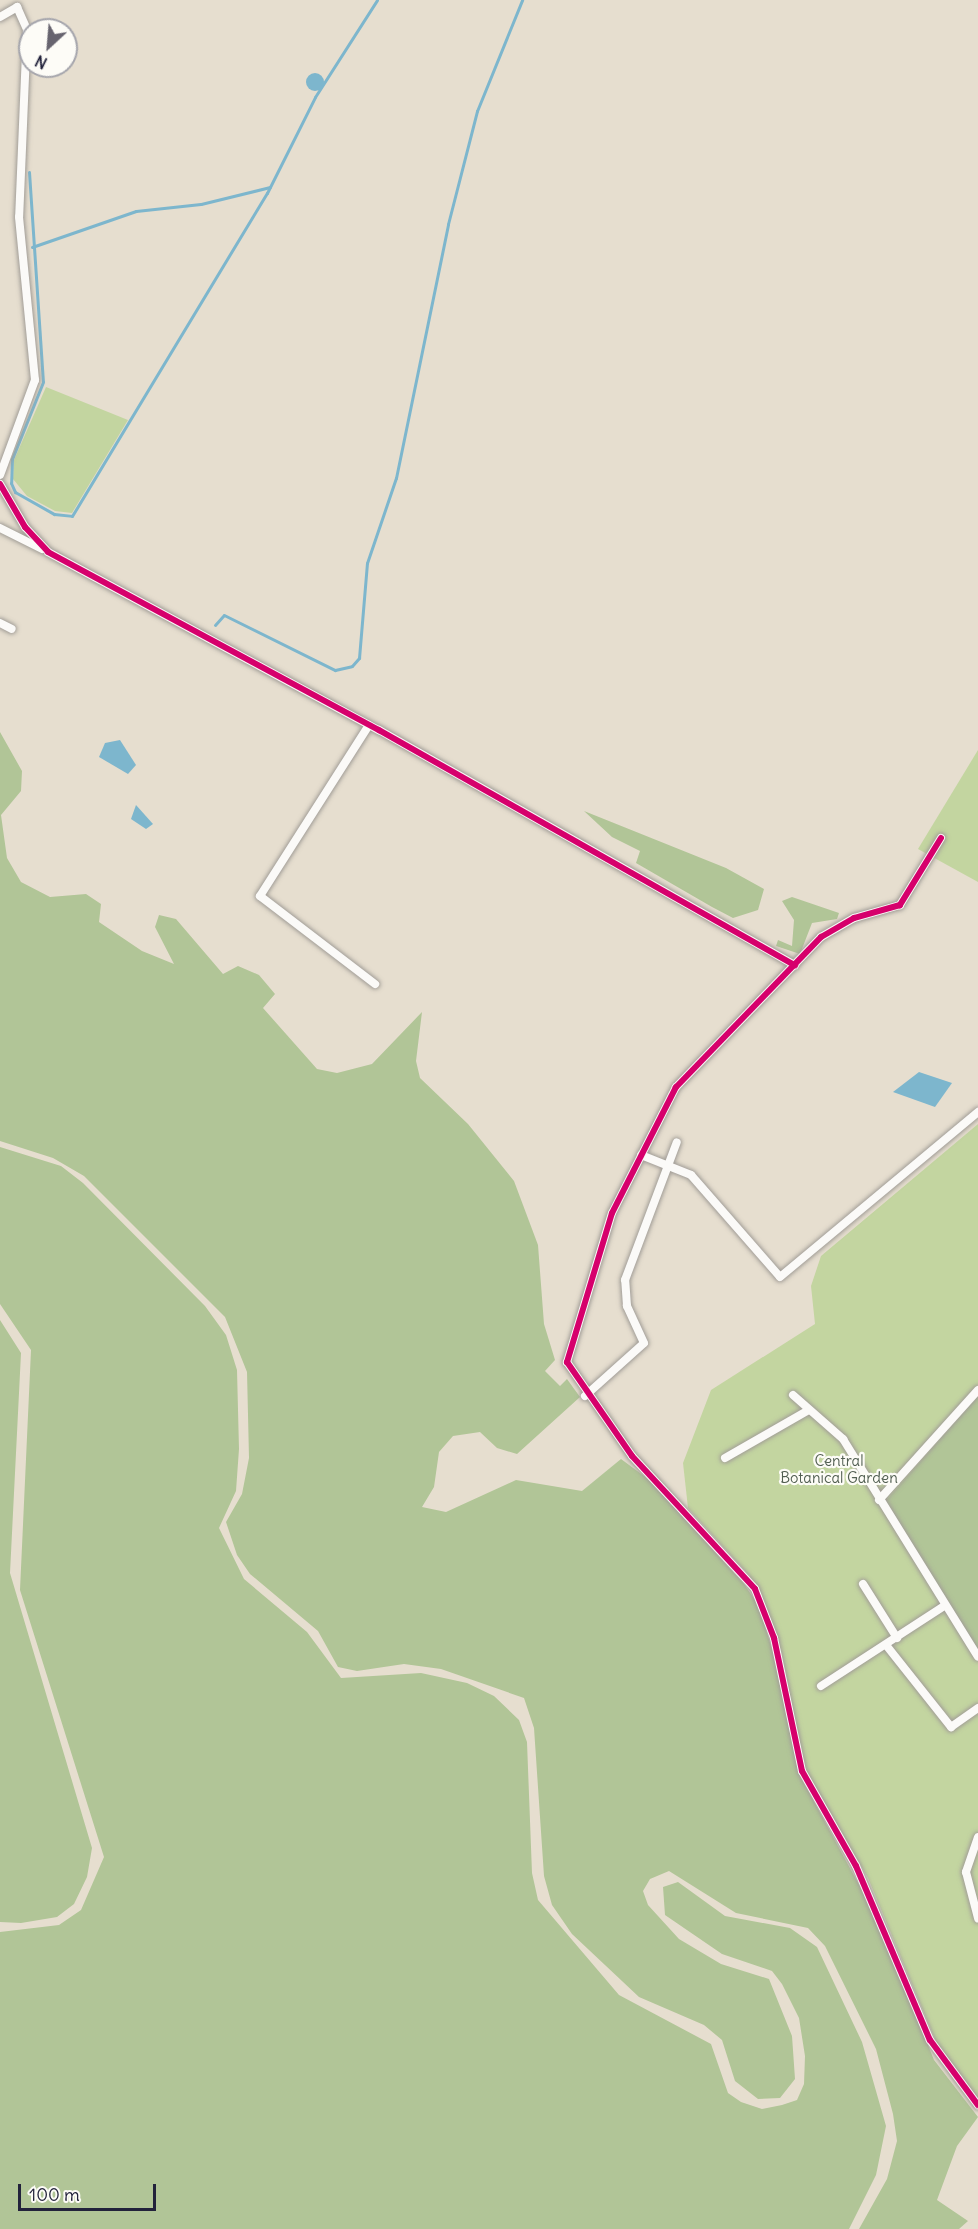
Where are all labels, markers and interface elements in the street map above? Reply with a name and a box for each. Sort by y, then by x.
north arrow [18,18,78,78]
text: N [32,51,50,74]
park label: Central Botanical Garden [780,1451,898,1486]
scale bar [21,2172,159,2210]
text: 100 m [29,2183,80,2206]

